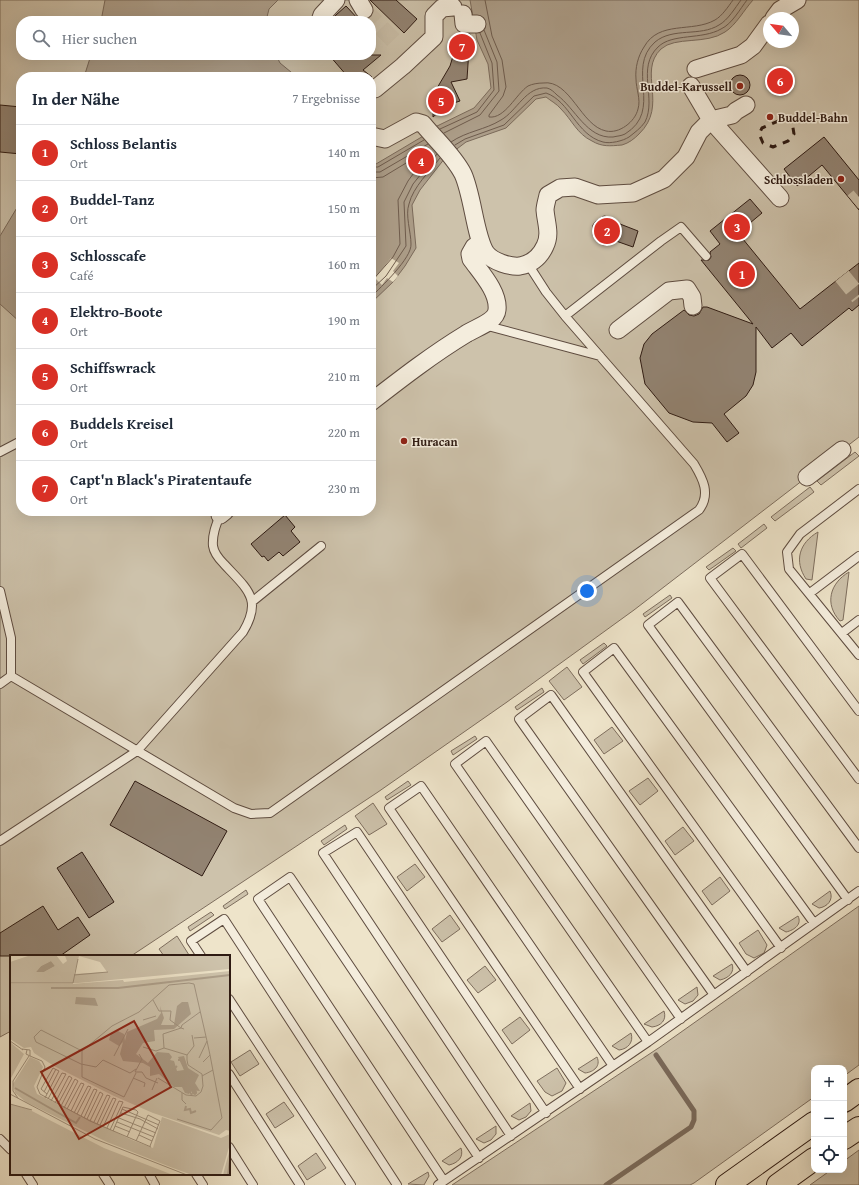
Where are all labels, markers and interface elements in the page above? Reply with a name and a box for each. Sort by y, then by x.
north arrow [763,12,799,48]
search box [16,16,376,60]
icon: search [30,27,52,49]
text: Hier suchen [62,28,137,49]
pin: 7 [449,32,475,62]
pin: 6 [767,66,793,96]
place label: Buddel-Karussell [640,78,732,95]
marker: Buddel-Karussell [735,81,745,91]
text: In der Nähe [32,86,120,111]
pin: 5 [428,86,454,116]
text: 7 Ergebnisse [292,89,360,108]
place label: Buddel-Bahn [778,109,848,126]
marker: Buddel-Bahn [765,112,775,122]
text: Schloss Belantis [70,133,177,154]
text: 1 [42,143,48,162]
text: 140 m [328,143,360,162]
pin: 4 [408,146,434,176]
text: Ort [70,154,88,173]
place label: Schlossladen [764,171,833,188]
marker: Schlossladen [836,174,846,184]
text: Buddel-Tanz [70,189,155,210]
text: 2 [42,199,48,218]
text: 150 m [328,199,360,218]
text: Ort [70,210,88,229]
pin: 3 [724,212,750,242]
pin: 2 [594,216,620,246]
text: Schlosscafe [70,245,146,266]
text: 3 [42,255,48,274]
text: 160 m [328,255,360,274]
pin: 1 [729,259,755,289]
text: Café [70,266,93,285]
text: Elektro-Boote [70,301,163,322]
text: 4 [42,311,48,330]
text: 190 m [328,311,360,330]
text: Ort [70,322,88,341]
text: Schiffswrack [70,357,155,378]
text: 5 [42,367,48,386]
text: 210 m [328,367,360,386]
text: Ort [70,378,88,397]
text: Buddels Kreisel [70,413,173,434]
text: 6 [42,423,48,442]
text: 220 m [328,423,360,442]
place label: Huracan [412,433,458,450]
text: Ort [70,434,88,453]
marker: Huracan [399,436,409,446]
text: Capt'n Black's Piratentaufe [70,469,252,490]
text: 7 [42,479,48,498]
text: 230 m [328,479,360,498]
text: Ort [70,490,88,509]
your location [577,581,597,601]
inset map [10,955,230,1175]
map controls [811,1065,847,1173]
button: + [811,1065,847,1101]
button: − [811,1101,847,1137]
button: locate [811,1137,847,1173]

